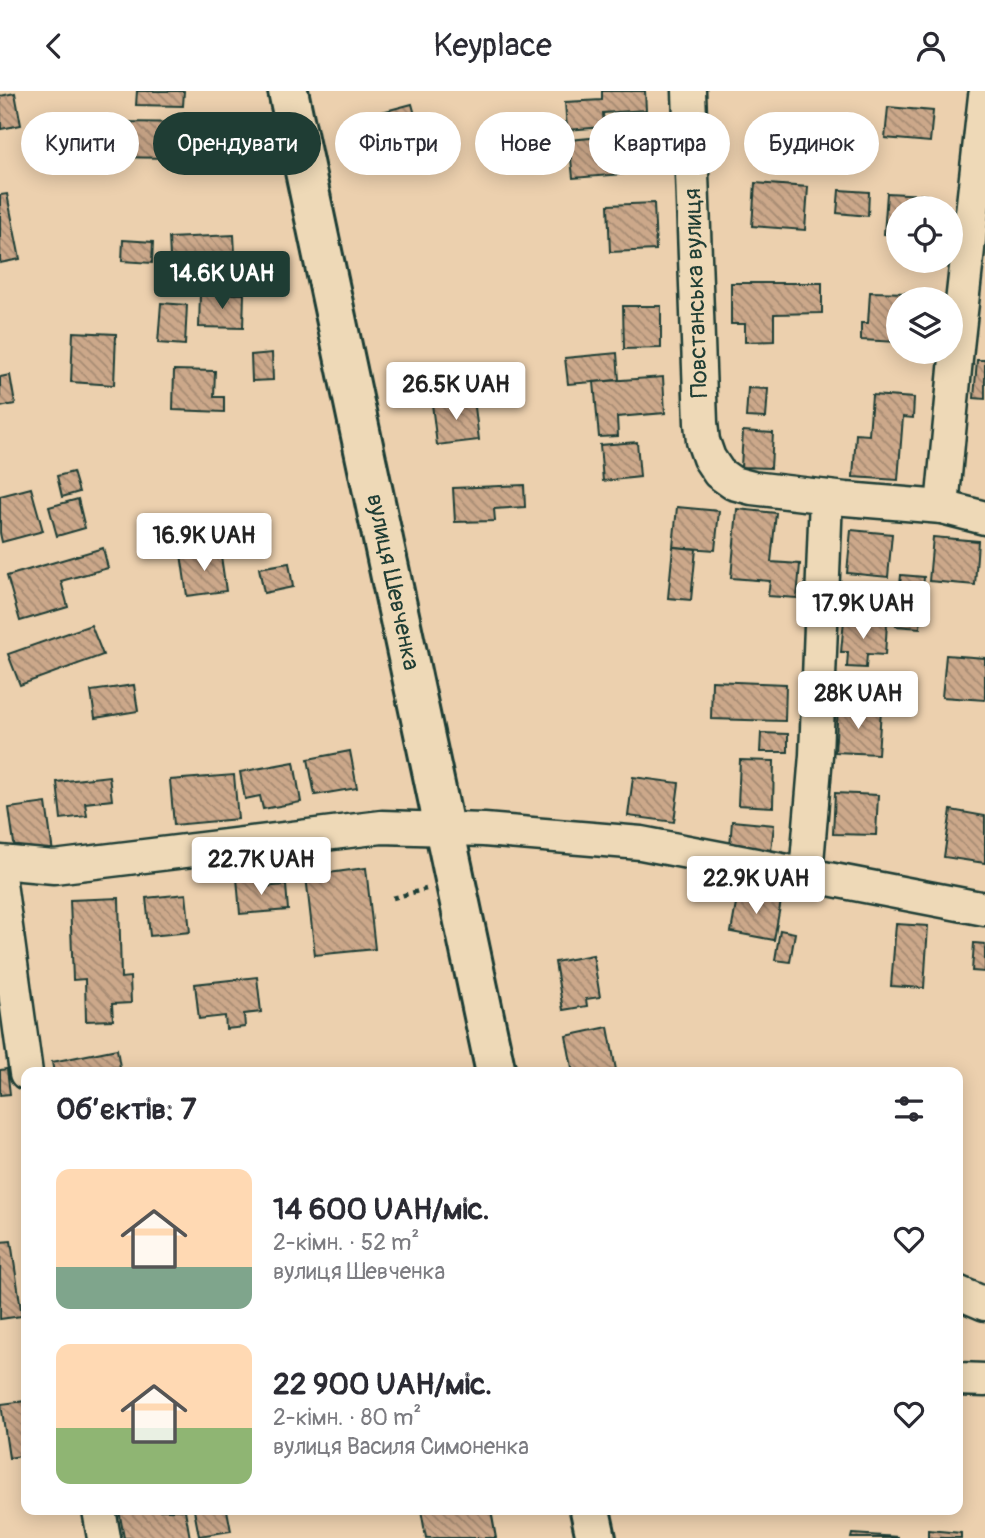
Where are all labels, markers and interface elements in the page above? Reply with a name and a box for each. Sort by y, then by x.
text: Keyplace [433,26,552,66]
icon: back [35,27,73,65]
icon: person [912,27,950,65]
chip: Купити [21,112,139,175]
chip: Орендувати [153,112,321,175]
chip: Фільтри [335,112,461,175]
chip: Нове [475,112,575,175]
chip: Квартира [589,112,730,175]
chip: Будинок [744,112,879,175]
street label: Повстанська вулиця [678,188,714,398]
map controls [886,196,963,364]
button: locate [886,196,963,273]
pin: 14.6K UAH [142,251,302,311]
text: 14.6K UAH [170,259,274,288]
button: layers [886,287,963,364]
pin: 26.5K UAH [376,363,536,422]
text: 26.5K UAH [402,370,510,399]
street label: вулиця Шевченка [360,491,426,673]
pin: 16.9K UAH [124,513,284,573]
text: 16.9K UAH [153,521,255,550]
pin: 17.9K UAH [783,581,943,641]
text: 17.9K UAH [812,589,914,618]
pin: 28K UAH [793,671,923,731]
text: 28K UAH [814,679,902,708]
pin: 22.7K UAH [181,837,341,897]
text: 22.7K UAH [208,845,314,874]
pin: 22.9K UAH [676,857,836,916]
text: 22.9K UAH [703,864,809,893]
icon: filters [890,1090,928,1128]
text: Об’єктів: 7 [56,1091,197,1128]
text: 14 600 UAH/міс. [273,1191,490,1228]
icon: home [112,1197,196,1281]
icon: heart [890,1220,928,1258]
text: 2-кімн. · 52 m² [273,1228,419,1257]
text: вулиця Шевченка [273,1257,445,1286]
text: 22 900 UAH/міс. [273,1366,492,1403]
icon: home [112,1372,196,1456]
icon: heart [890,1395,928,1433]
text: 2-кімн. · 80 m² [273,1403,421,1432]
text: вулиця Василя Симоненка [273,1432,529,1461]

